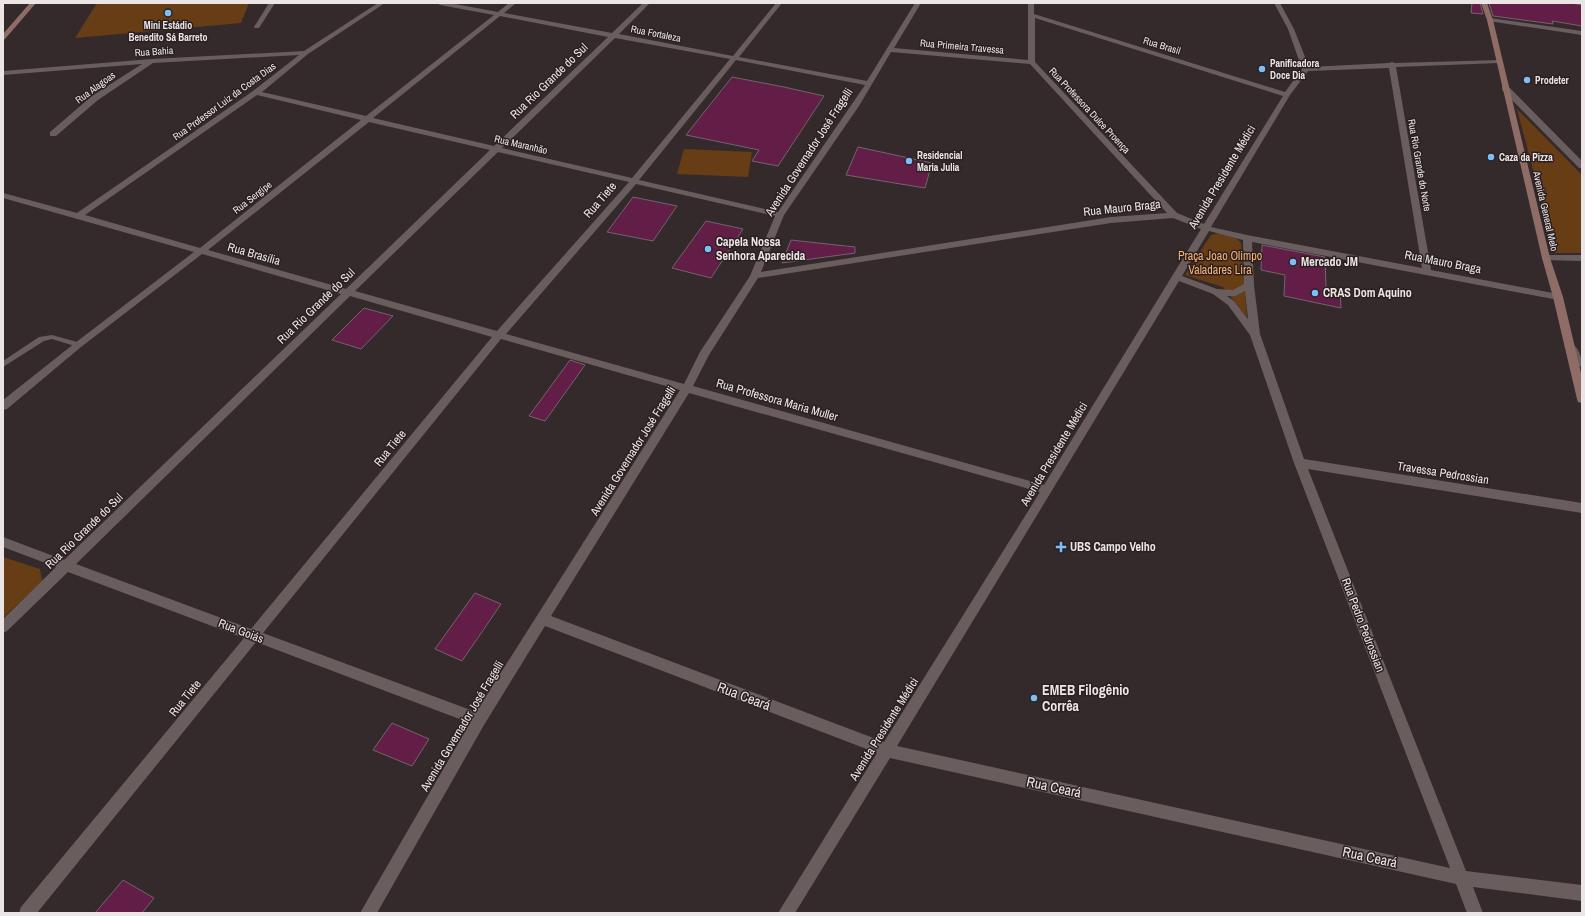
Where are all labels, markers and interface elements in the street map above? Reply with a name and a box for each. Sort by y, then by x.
marker: Mini Estádio Benedito Sá Barreto [163,8,173,18]
place label: Mini Estádio Benedito Sá Barreto [129,19,207,44]
street label: Rua Fortaleza [630,22,683,45]
street label: Rua Brasil [1142,34,1182,57]
street label: Rua Primeira Travessa [919,36,1005,57]
street label: Rua Rio Grande do Sul [507,40,591,122]
street label: Rua Bahia [134,44,174,59]
place label: Panificadora Doce Dia [1270,57,1320,82]
street label: Rua Professor Luiz da Costa Dias [170,60,278,143]
marker: Panificadora Doce Dia [1257,64,1267,74]
street label: Rua Professora Dulce Proença [1046,65,1133,156]
street label: Rua Alagoas [73,68,118,106]
place label: Prodeter [1535,74,1570,87]
marker: Prodeter [1522,75,1532,85]
street label: Avenida Governador José Fragelli [761,85,856,220]
street label: Rua Rio Grande do Norte [1405,118,1434,213]
street label: Avenida Presidente Médici [1184,122,1259,233]
street label: Rua Maranhão [493,132,549,157]
place label: Residencial Maria Julia [917,149,963,174]
place label: Caza da Pizza [1499,151,1553,164]
marker: Caza da Pizza [1486,152,1496,162]
marker: Residencial Maria Julia [904,156,914,166]
street label: Avenida General Melo [1530,169,1561,253]
street label: Rua Sergipe [230,178,275,217]
street label: Rua Tiete [580,179,620,221]
street label: Rua Mauro Braga [1083,196,1162,220]
place label: Capela Nossa Senhora Aparecida [716,234,806,264]
street label: Rua Brasília [226,239,283,269]
marker: Capela Nossa Senhora Aparecida [703,244,713,254]
street label: Rua Mauro Braga [1403,247,1483,277]
park label: Praça Joao Olimpo Valadares Lira [1178,248,1262,278]
place label: Mercado JM [1301,254,1358,270]
marker: Mercado JM [1288,257,1298,267]
street label: Rua Rio Grande do Sul [274,265,358,347]
place label: CRAS Dom Aquino [1323,285,1412,301]
marker: CRAS Dom Aquino [1310,288,1320,298]
street label: Rua Professora Maria Muller [714,375,840,425]
street label: Avenida Governador José Fragelli [586,383,679,520]
street label: Avenida Presidente Médici [1016,399,1091,510]
street label: Rua Tiete [370,426,410,470]
street label: Travessa Pedrossian [1396,458,1490,488]
street label: Rua Rio Grande do Sul [42,490,126,572]
place label: UBS Campo Velho [1070,539,1156,555]
marker: UBS Campo Velho [1055,541,1067,553]
street label: Rua Pedro Pedrossian [1338,576,1388,674]
street label: Rua Goiás [216,615,266,647]
street label: Avenida Governador José Fragelli [416,658,507,795]
street label: Avenida Presidente Médici [845,674,922,784]
street label: Rua Tiete [165,676,205,720]
street label: Rua Ceará [715,678,774,715]
place label: EMEB Filogênio Corrêa [1042,681,1129,715]
marker: EMEB Filogênio Corrêa [1029,693,1039,703]
street label: Rua Ceará [1025,772,1084,802]
street label: Rua Ceará [1341,842,1400,872]

